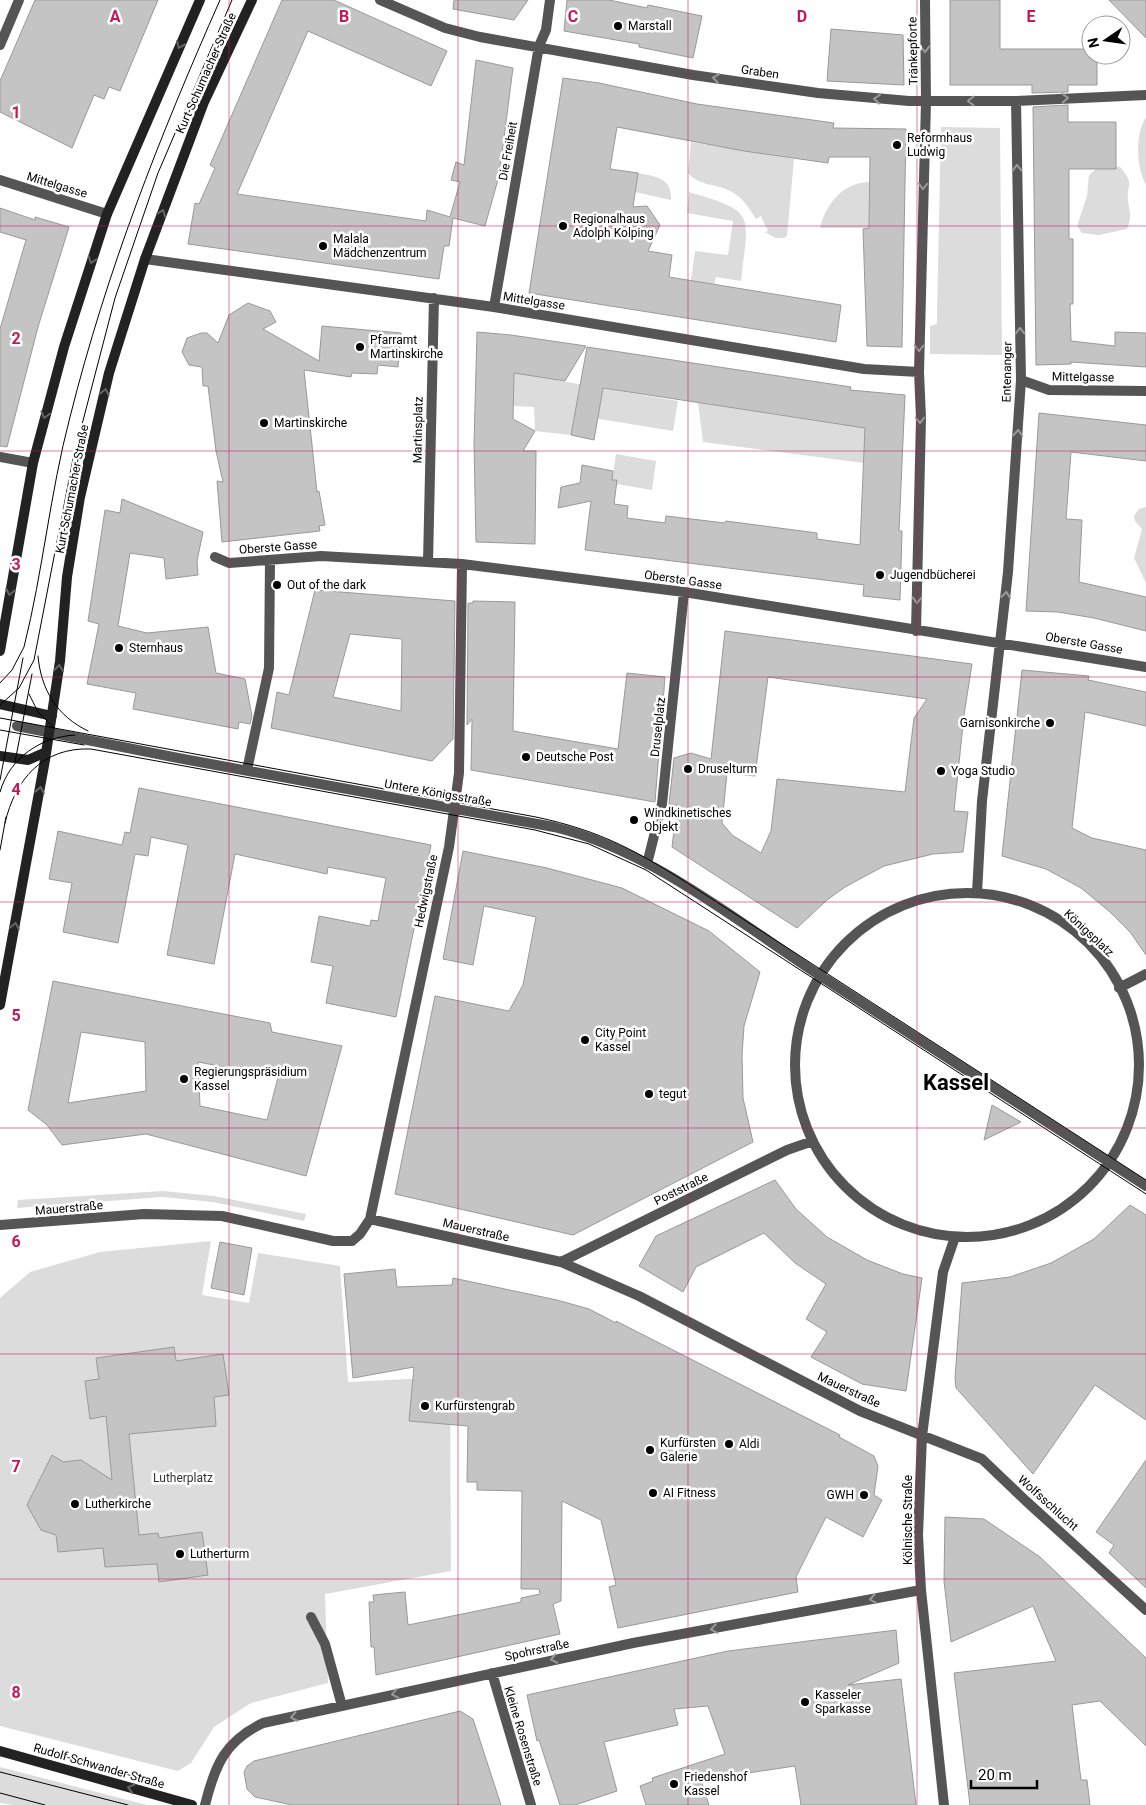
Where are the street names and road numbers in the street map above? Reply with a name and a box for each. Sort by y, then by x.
street label: Kurt-Schumacher-Straße [173,10,239,136]
street label: Tränkepforte [905,17,921,85]
street label: Graben [740,62,780,82]
street label: Die Freiheit [496,120,520,182]
street label: Mittelgasse [25,169,89,201]
street label: Mittelgasse [502,289,566,313]
street label: Entenanger [999,342,1015,402]
street label: Mittelgasse [1052,369,1114,385]
street label: Martinsplatz [410,396,426,464]
street label: Kurt-Schumacher-Straße [53,423,91,555]
street label: Oberste Gasse [238,537,318,557]
street label: Oberste Gasse [643,568,723,592]
street label: Oberste Gasse [1044,629,1124,657]
street label: Druselplatz [648,696,668,758]
street label: Untere Königsstraße [383,777,493,809]
street label: Hedwigstraße [411,853,441,929]
street label: Königsplatz [1061,906,1117,960]
street label: Poststraße [652,1170,710,1208]
street label: Mauerstraße [35,1198,103,1218]
street label: Mauerstraße [441,1216,511,1244]
street label: Mauerstraße [815,1369,883,1411]
street label: Wolfsschlucht [1015,1472,1081,1534]
street label: Kölnische Straße [901,1475,915,1565]
street label: Spohrstraße [504,1636,570,1664]
street label: Kleine Rosenstraße [501,1685,545,1787]
street label: Rudolf-Schwander-Straße [32,1741,166,1791]

